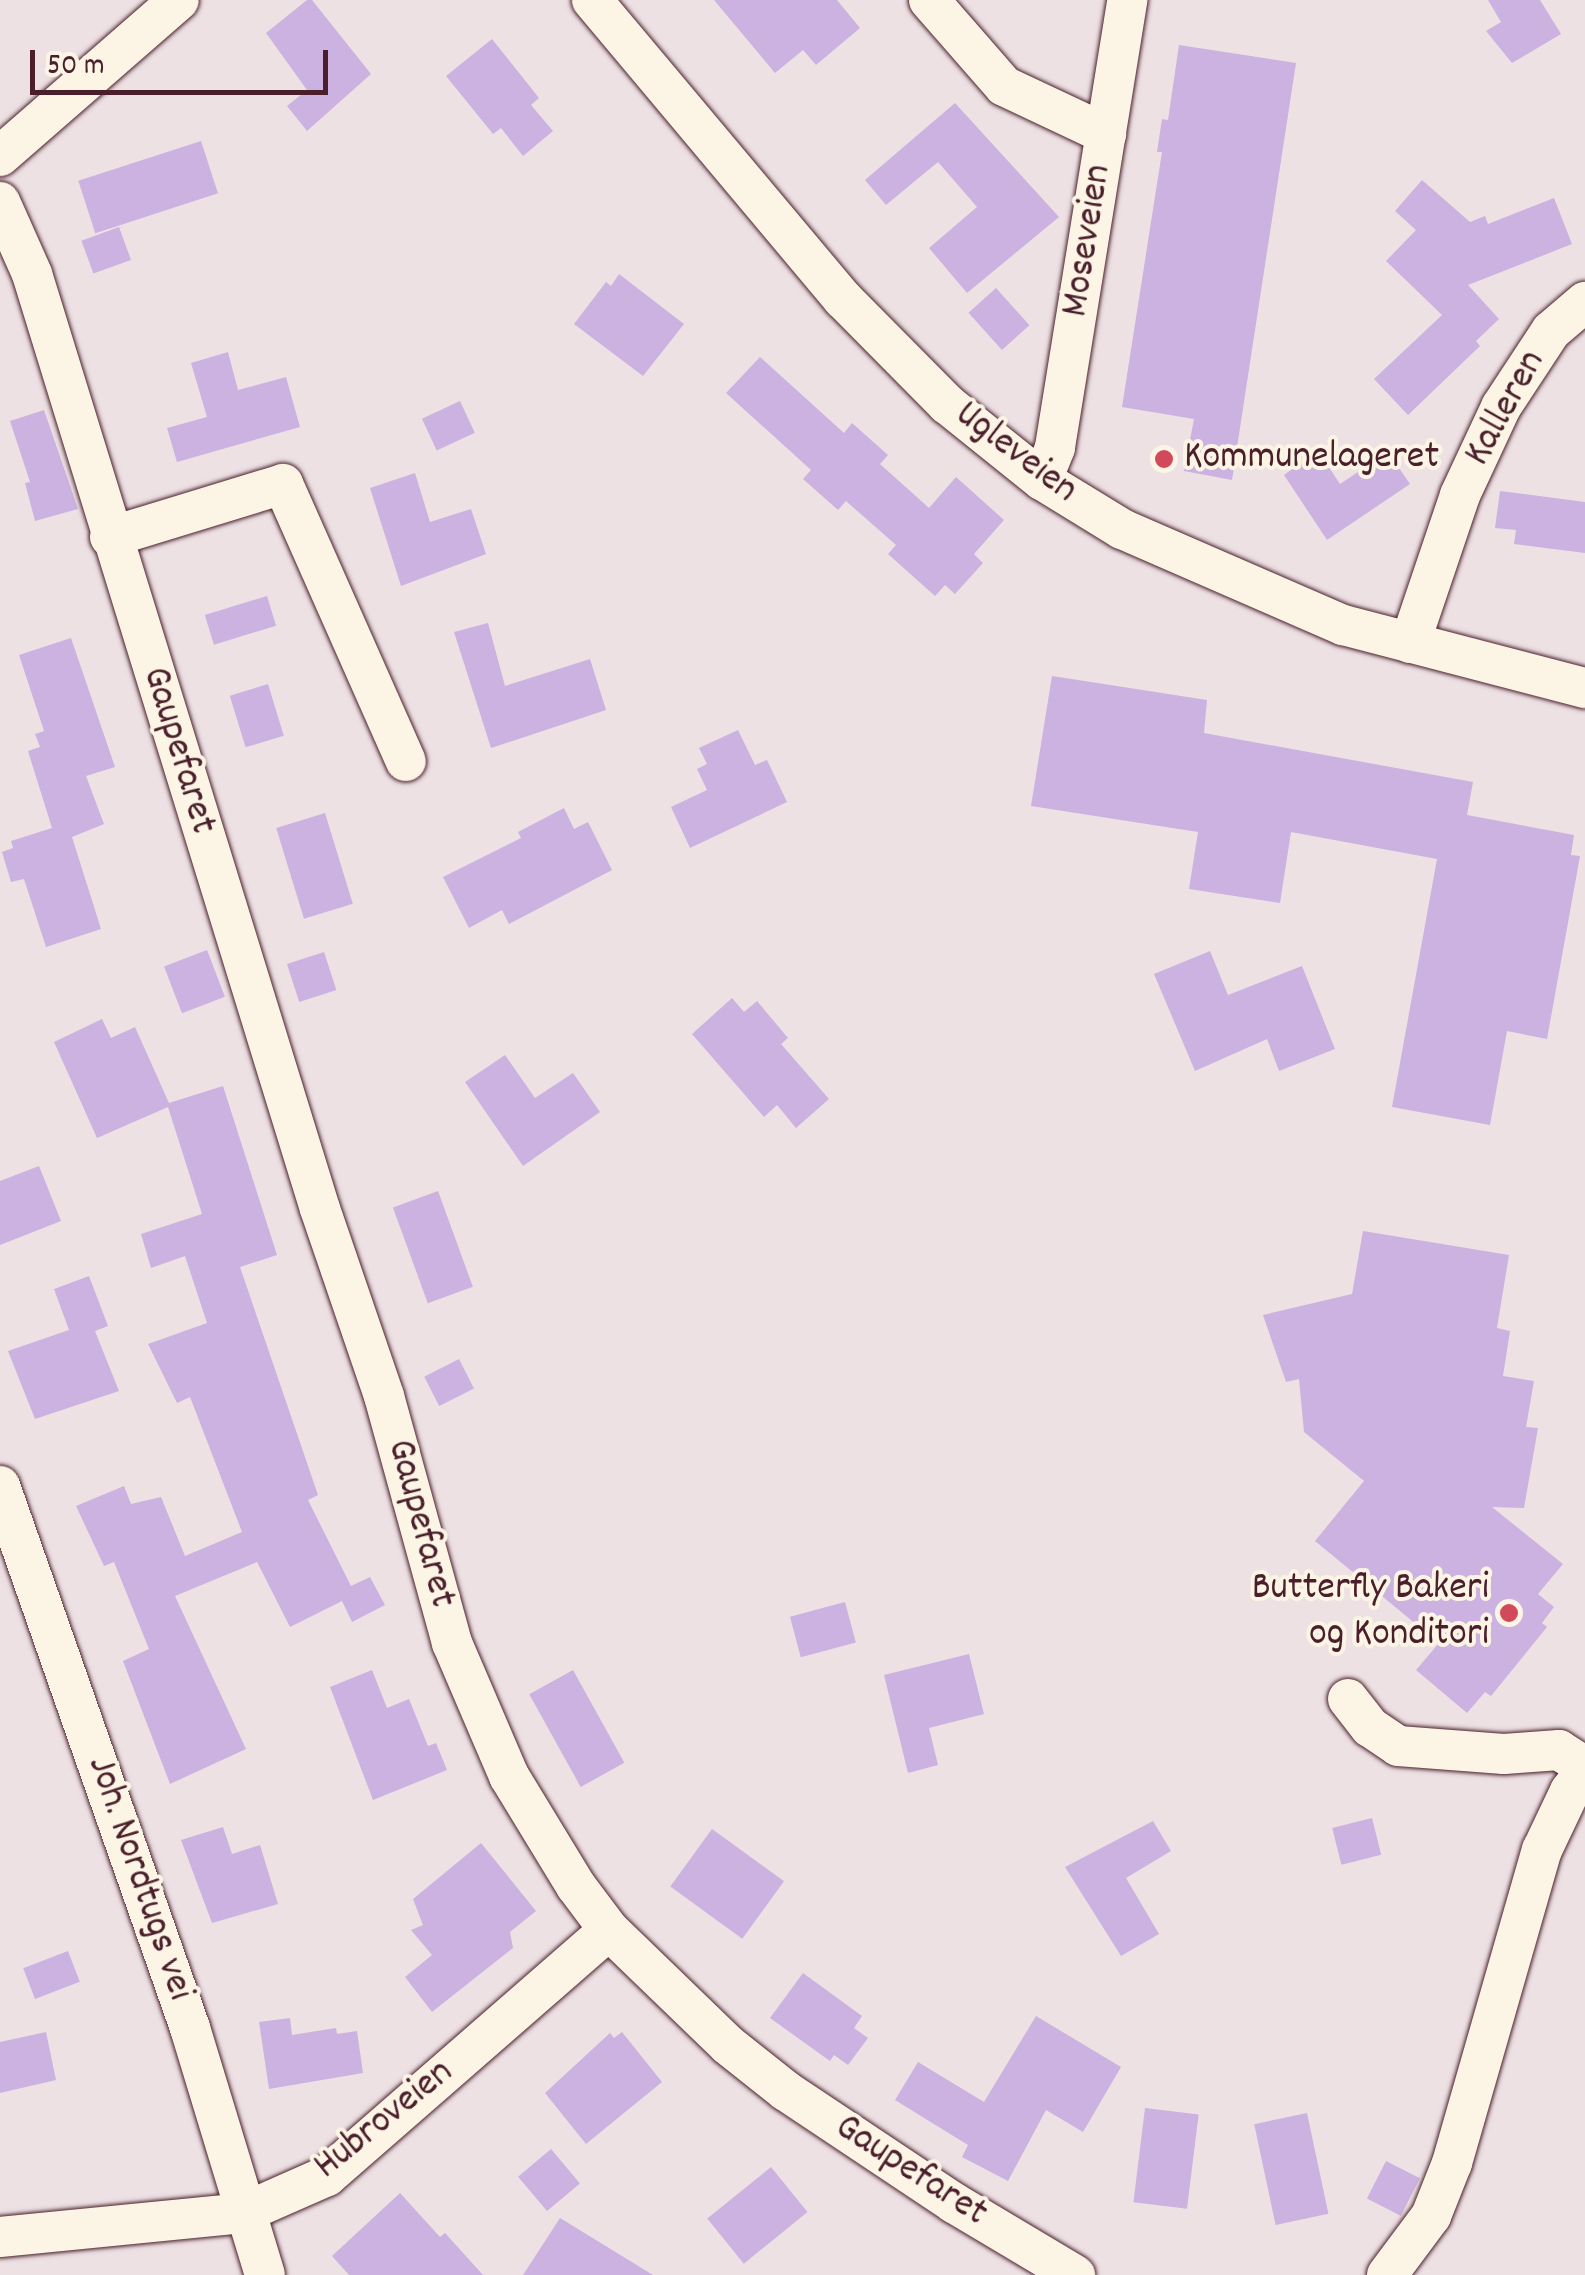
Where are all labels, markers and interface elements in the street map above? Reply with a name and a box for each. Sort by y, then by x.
scale bar [35,30,332,92]
text: 50 m [47,46,105,89]
street label: Moseveien [1053,162,1125,320]
street label: Kalleren [1456,343,1558,475]
street label: Ugleveien [944,392,1086,516]
place label: Kommunelageret [1184,435,1439,483]
marker: Kommunelageret [1153,448,1175,470]
street label: Gaupefaret [129,662,225,840]
street label: Gaupefaret [374,1435,464,1613]
place label: Butterfly Bakeri og Konditori [1252,1566,1489,1660]
marker: Butterfly Bakeri og Konditori [1498,1602,1520,1624]
street label: Joh. Nordtugs vei [74,1751,202,2007]
street label: Hubroveien [306,2050,464,2192]
street label: Gaupefaret [825,2105,995,2239]

